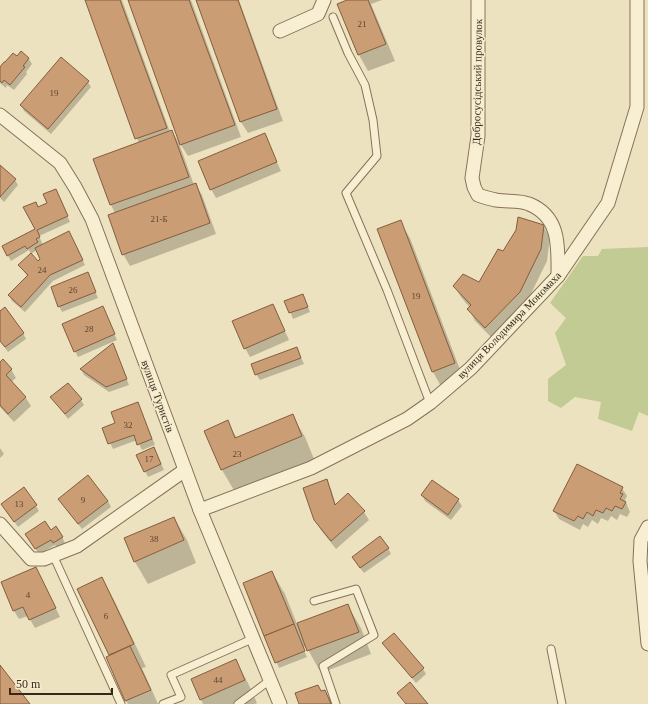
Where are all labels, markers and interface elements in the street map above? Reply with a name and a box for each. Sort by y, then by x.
street label: Добросусідський провулок [470,18,484,145]
house number: 21 [358,19,367,29]
house number: 19 [50,88,59,98]
house number: 21-Б [150,214,168,224]
house number: 24 [38,265,47,275]
street label: вулиця Володимира Мономаха [455,269,563,381]
house number: 26 [69,285,78,295]
house number: 19 [412,291,421,301]
house number: 28 [85,324,94,334]
street label: вулиця Туристів [139,358,177,434]
house number: 32 [124,420,133,430]
house number: 23 [233,449,242,459]
house number: 17 [145,454,154,464]
house number: 9 [81,495,86,505]
house number: 13 [15,499,24,509]
house number: 38 [150,534,159,544]
house number: 4 [26,590,31,600]
house number: 6 [104,611,109,621]
scale bar [10,670,112,696]
house number: 44 [214,675,223,685]
text: 50 m [16,677,41,691]

